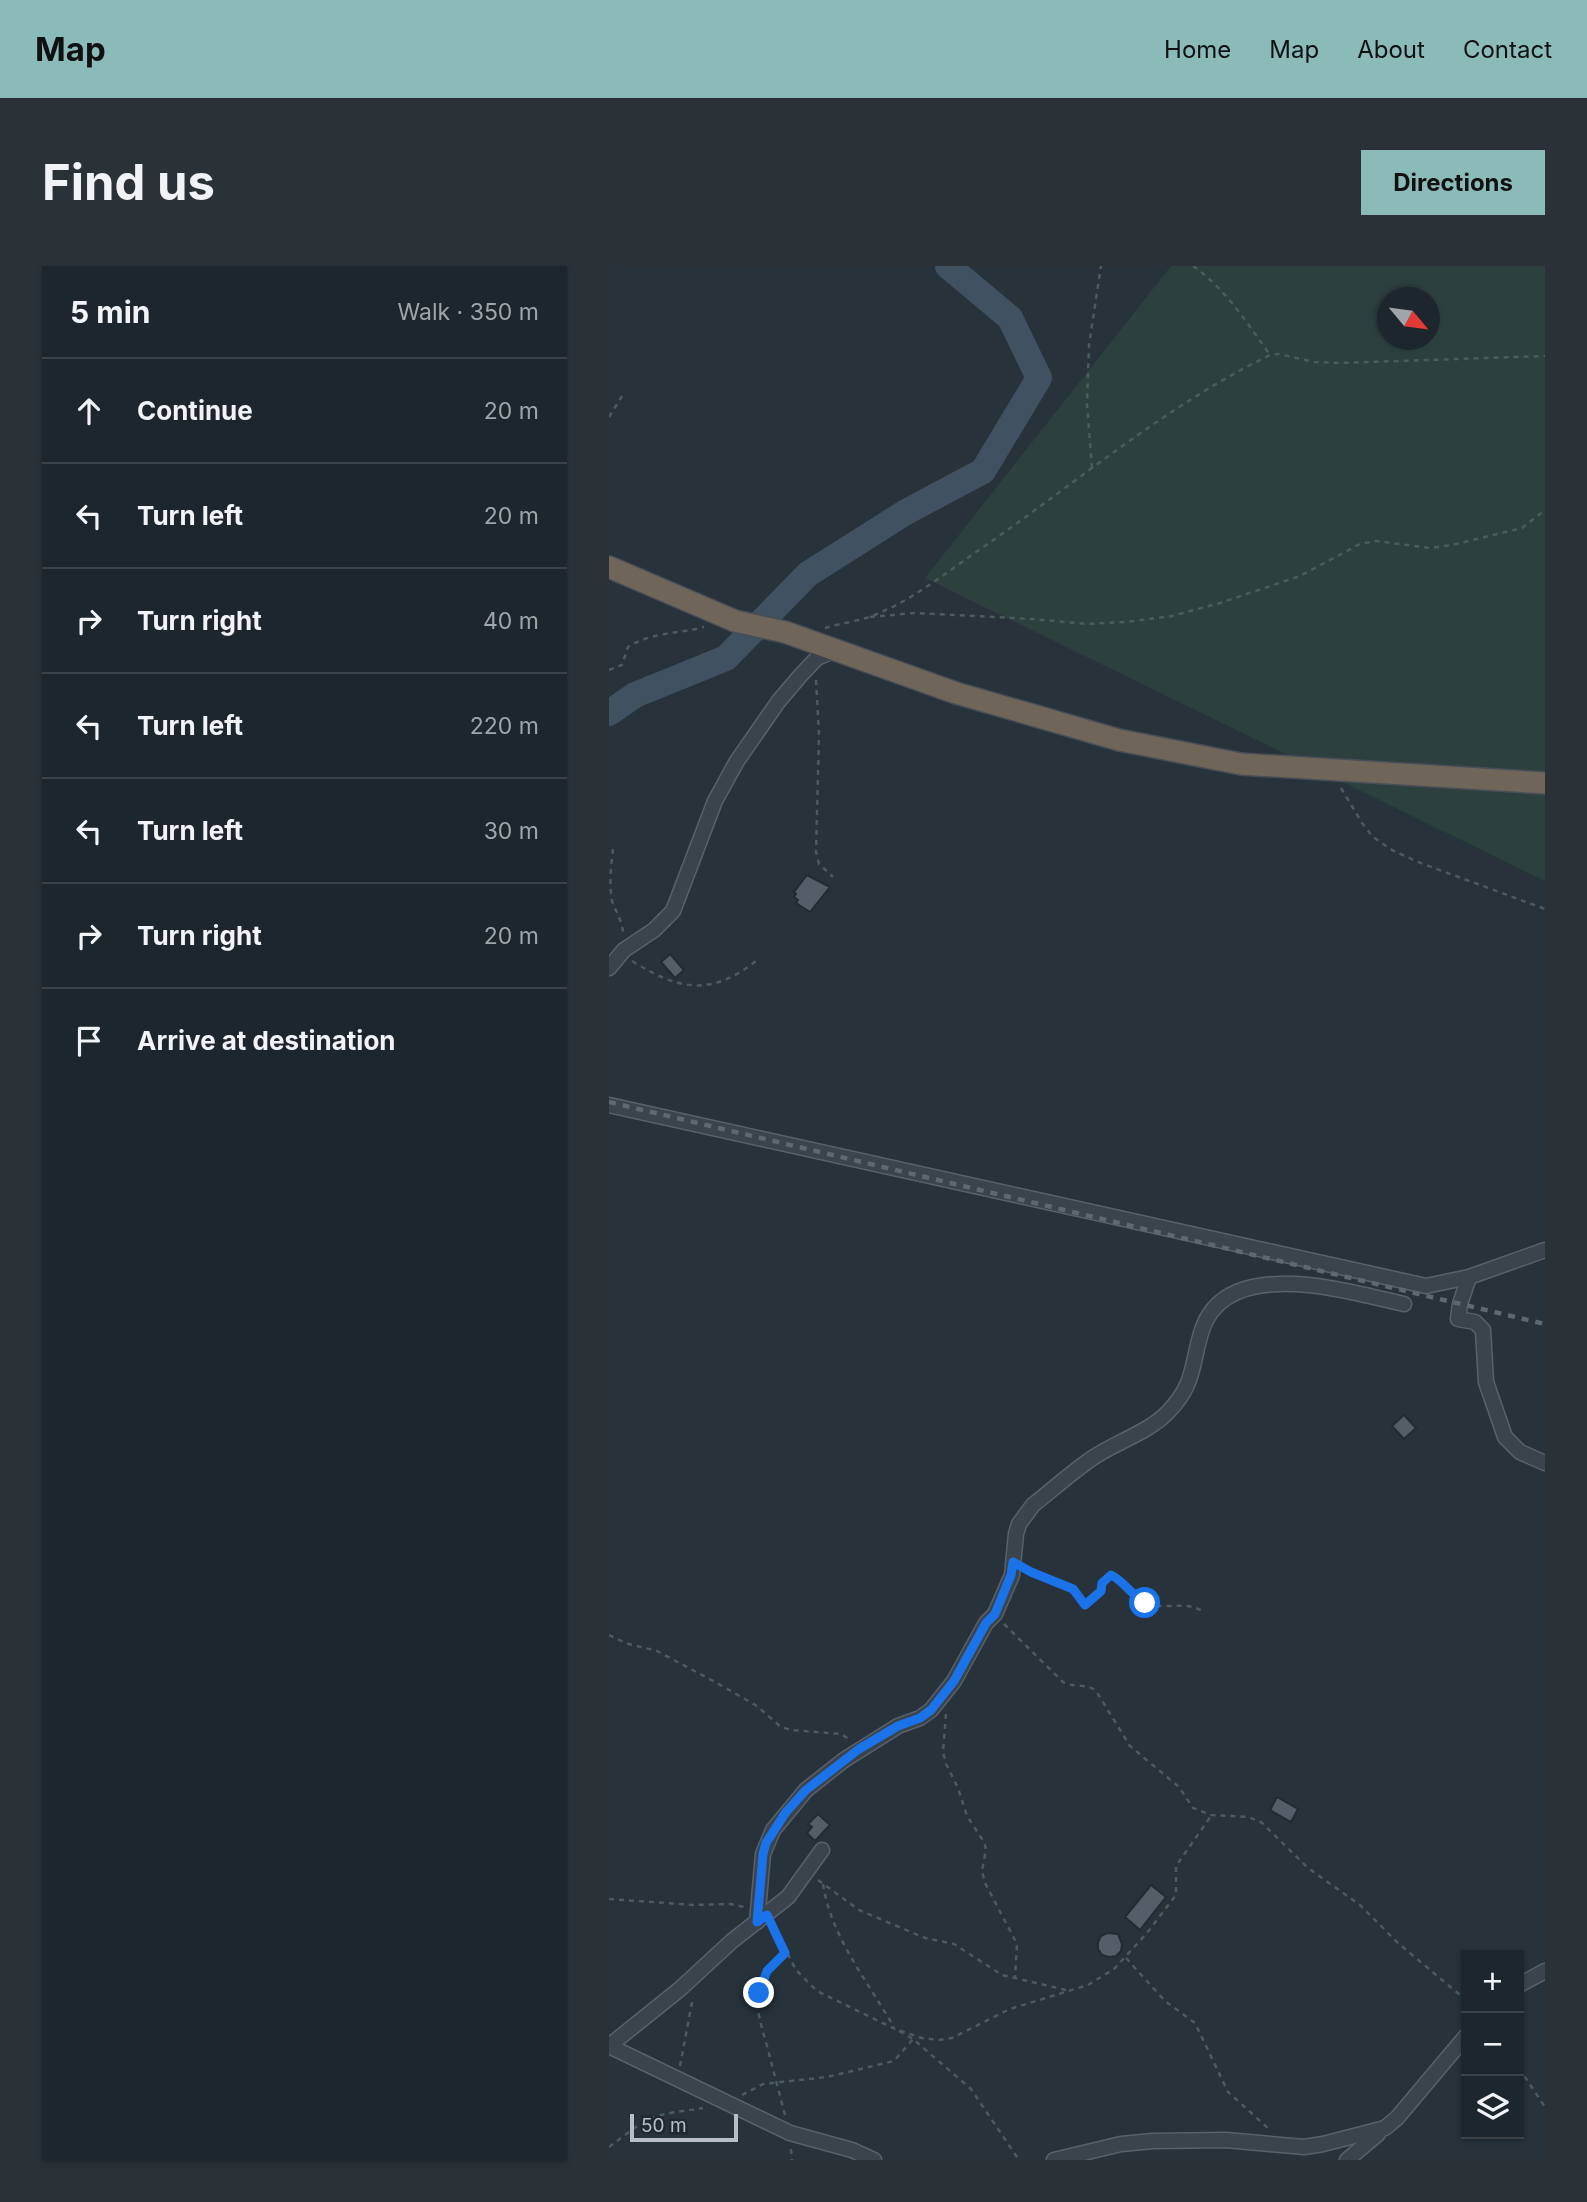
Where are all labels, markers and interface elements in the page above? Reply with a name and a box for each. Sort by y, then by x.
text: Map [35,29,106,69]
text: Home [1164,35,1231,64]
text: Map [1269,35,1319,64]
text: About [1357,35,1425,64]
text: Contact [1463,35,1552,64]
button: Directions [1361,150,1545,215]
text: Find us [42,153,215,212]
north arrow [1377,287,1440,350]
text: 5 min [70,294,150,330]
text: Walk · 350 m [398,298,539,326]
icon: ahead [70,392,108,430]
text: Continue [137,395,253,426]
text: 20 m [484,397,539,425]
icon: left [70,497,108,535]
text: Turn left [137,500,243,531]
text: 20 m [484,502,539,530]
icon: right [70,602,108,640]
text: Turn right [137,605,262,636]
text: 40 m [483,607,539,635]
icon: left [70,707,108,745]
text: Turn left [137,710,243,741]
text: 220 m [470,712,539,740]
icon: left [70,812,108,850]
text: Turn left [137,815,243,846]
text: 30 m [484,817,539,845]
icon: right [70,917,108,955]
text: Turn right [137,920,262,951]
text: 20 m [484,922,539,950]
icon: arrive [70,1022,108,1060]
text: Arrive at destination [137,1025,396,1056]
route start [1129,1587,1160,1618]
map controls [1461,1950,1524,2139]
button: + [1461,1950,1524,2013]
route end [743,1977,774,2008]
button: − [1461,2013,1524,2076]
button: layers [1461,2076,1524,2139]
scale bar [630,2111,739,2143]
text: 50 m [641,2114,687,2137]

